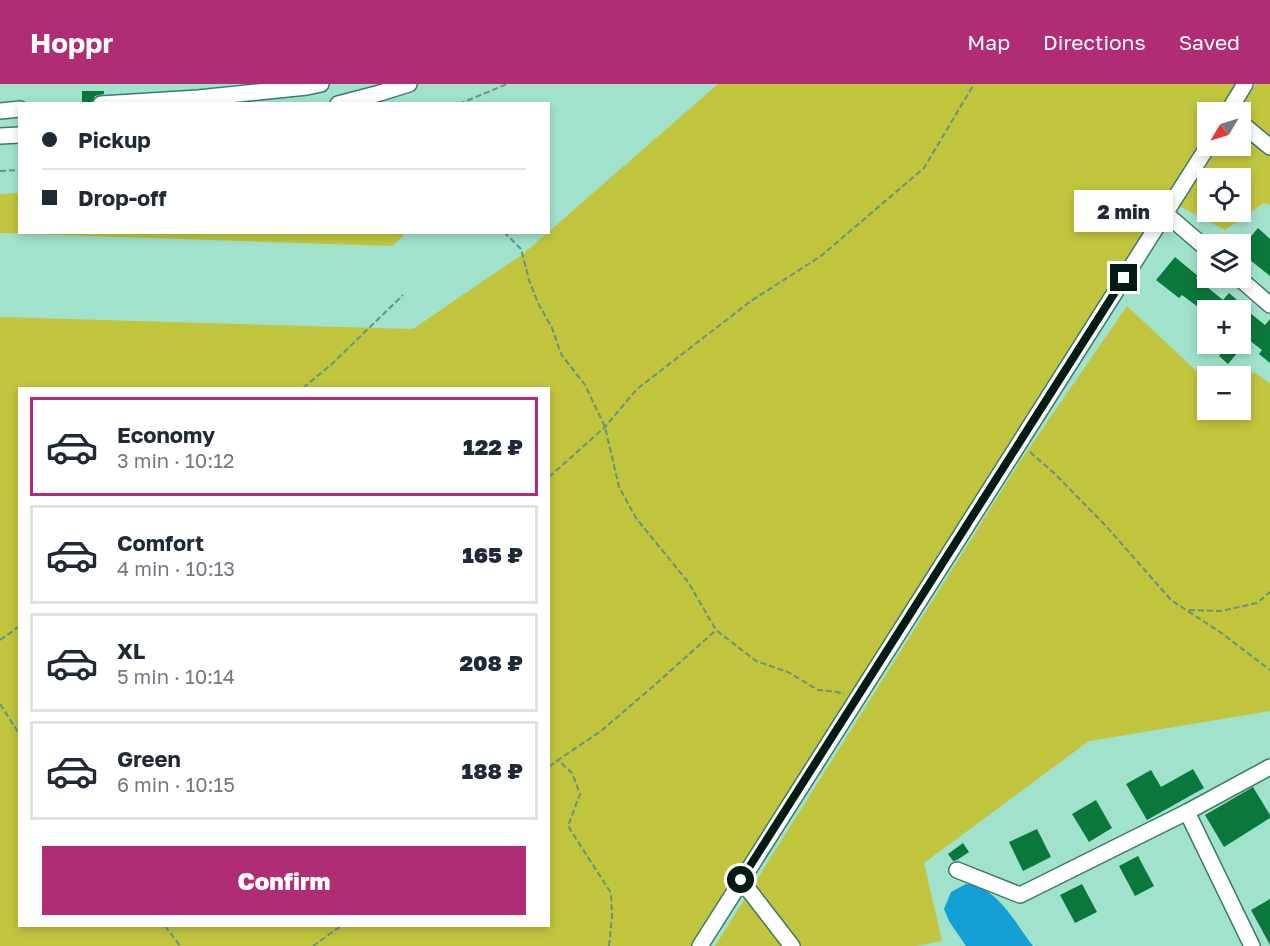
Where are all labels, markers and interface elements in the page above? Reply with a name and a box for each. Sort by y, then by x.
text: Hoppr [30,26,113,59]
text: Map [967,29,1010,55]
text: Directions [1043,29,1146,55]
text: Saved [1179,29,1240,55]
north arrow [1197,102,1251,156]
map controls [1197,102,1251,420]
text: Pickup [78,126,151,153]
button: locate [1197,168,1251,222]
text: Drop-off [78,184,167,211]
callout: 2 min [1074,191,1174,233]
text: 2 min [1097,199,1150,223]
button: layers [1197,234,1251,288]
route end [1110,264,1137,291]
button: + [1197,300,1251,354]
button: − [1197,366,1251,420]
icon: car [45,420,99,474]
text: Economy [117,421,215,448]
text: 122 ₽ [463,433,523,460]
text: 3 min · 10:12 [117,448,234,472]
icon: car [45,528,99,582]
text: Comfort [117,529,204,556]
text: 165 ₽ [462,541,523,568]
text: 4 min · 10:13 [117,556,235,580]
icon: car [45,636,99,690]
text: XL [117,637,145,664]
text: 208 ₽ [459,649,523,676]
text: 5 min · 10:14 [117,664,235,688]
icon: car [45,744,99,798]
text: Green [117,745,181,772]
text: 188 ₽ [462,757,523,784]
text: 6 min · 10:15 [117,772,235,796]
button: Confirm [42,846,526,915]
route start [727,866,754,893]

